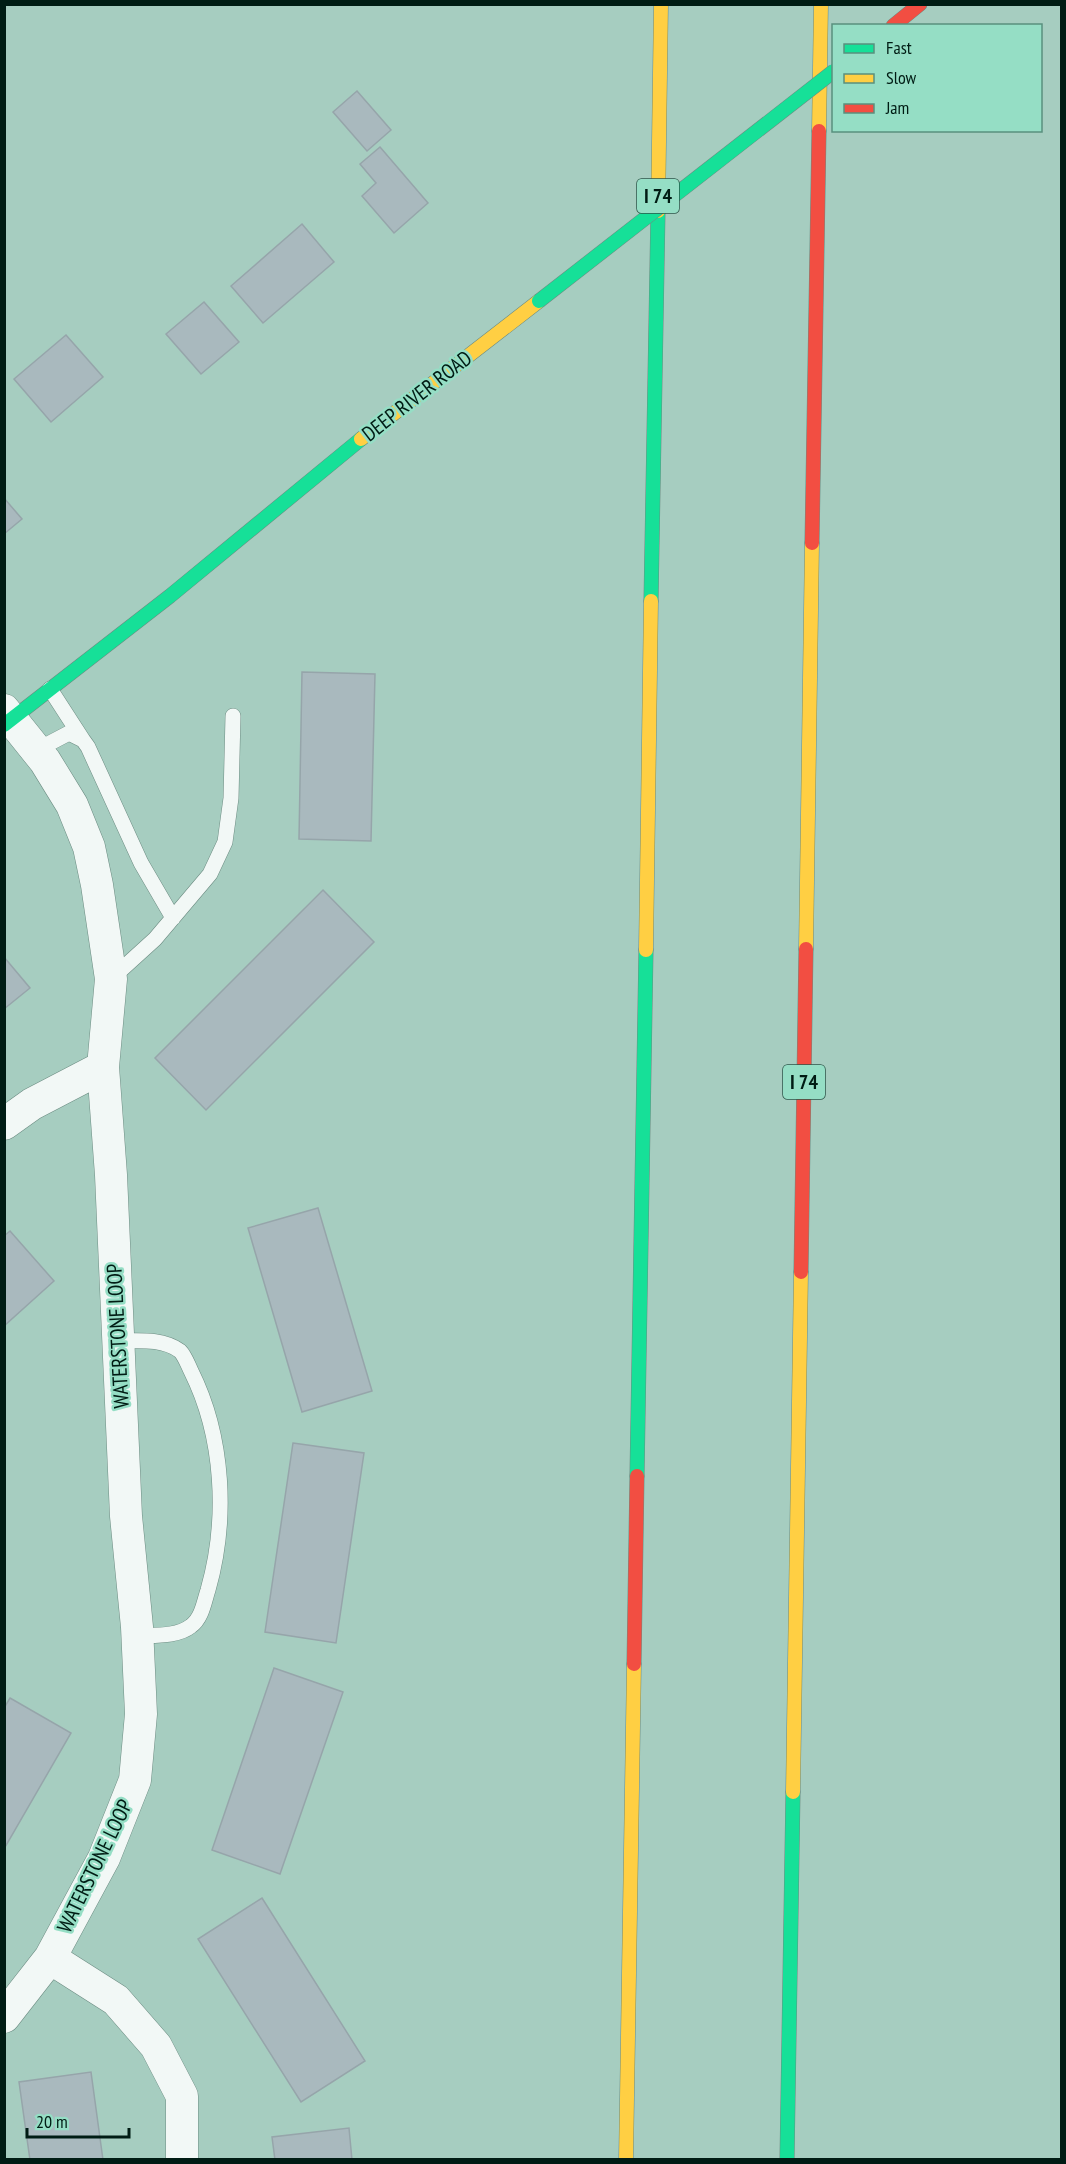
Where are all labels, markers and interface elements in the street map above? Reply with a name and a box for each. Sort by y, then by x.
legend [832,24,1042,132]
text: Fast [886,36,912,59]
text: Slow [886,66,917,89]
text: Jam [885,96,909,119]
road number: I 74 [637,179,679,213]
street label: DEEP RIVER ROAD [356,344,477,447]
road number: I 74 [783,1065,825,1099]
street label: WATERSTONE LOOP [100,1263,135,1409]
street label: WATERSTONE LOOP [51,1795,138,1937]
scale bar [27,2101,129,2139]
text: 20 m [36,2110,68,2133]

